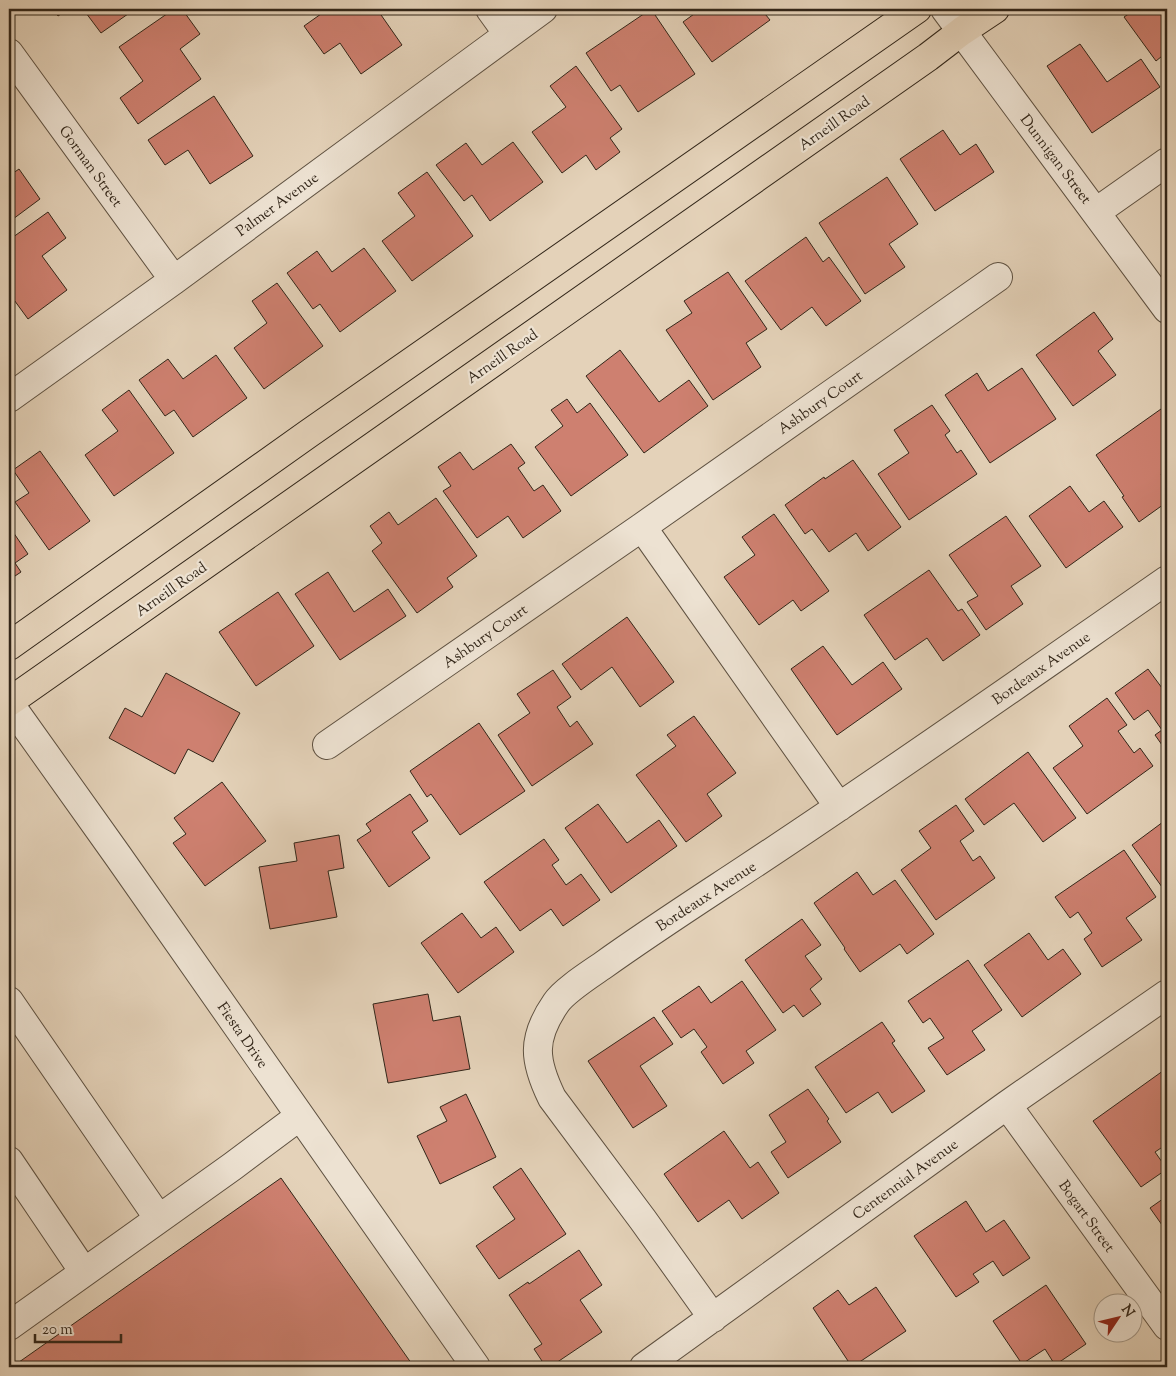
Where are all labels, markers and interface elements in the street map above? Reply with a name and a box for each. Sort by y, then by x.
street label: Arneill Road [795,92,875,157]
street label: Dunnigan Street [1014,111,1096,209]
street label: Gorman Street [53,122,127,212]
street label: Palmer Avenue [232,168,324,242]
street label: Arneill Road [463,325,543,390]
street label: Ashbury Court [774,366,867,440]
street label: Arneill Road [132,558,212,623]
street label: Ashbury Court [439,600,532,674]
street label: Bordeaux Avenue [989,628,1095,711]
street label: Bordeaux Avenue [653,857,761,938]
street label: Fiesta Drive [211,999,272,1073]
street label: Centennial Avenue [849,1135,963,1226]
street label: Bogart Street [1052,1177,1119,1257]
north arrow [1094,1294,1144,1344]
text: N [1116,1301,1138,1322]
scale bar [35,1311,121,1343]
text: 20 m [42,1320,73,1341]

